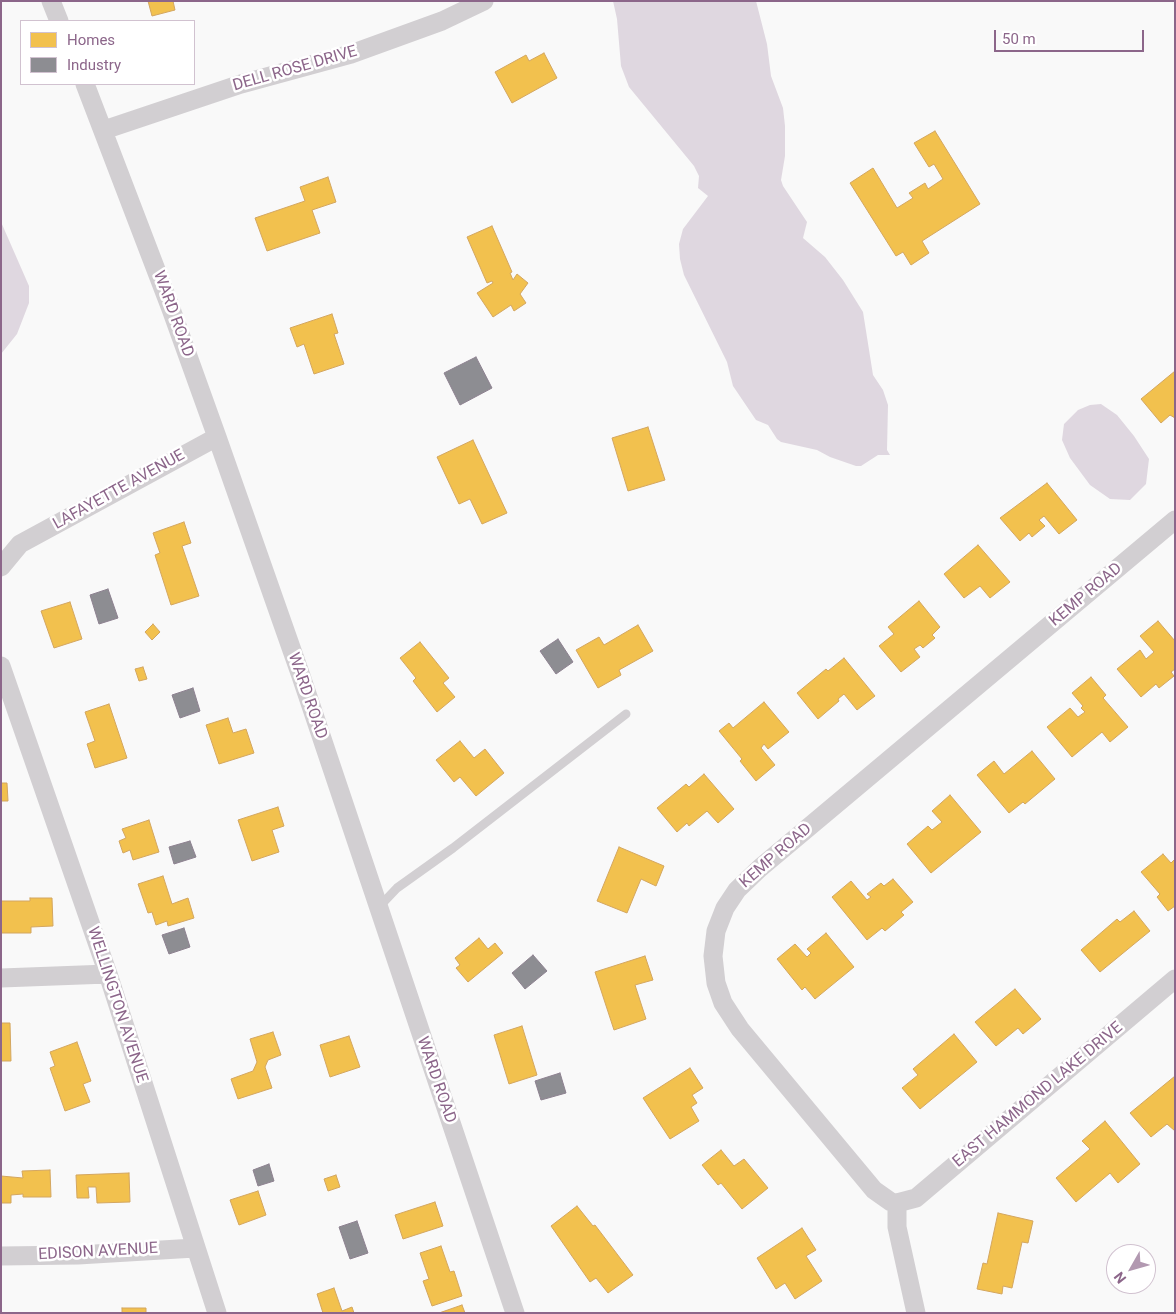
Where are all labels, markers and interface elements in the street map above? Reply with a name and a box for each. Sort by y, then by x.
legend [20,20,195,85]
scale bar [996,20,1146,52]
text: 50 m [1002,30,1036,48]
text: Homes [67,31,115,49]
street label: DELL ROSE DRIVE [231,42,359,96]
text: Industry [67,56,121,74]
street label: WARD ROAD [149,268,197,360]
street label: LAFAYETTE AVENUE [50,446,188,534]
street label: KEMP ROAD [1046,559,1126,631]
street label: WARD ROAD [283,650,331,742]
street label: KEMP ROAD [736,820,816,892]
street label: WELLINGTON AVENUE [83,925,151,1085]
street label: EAST HAMMOND LAKE DRIVE [949,1018,1127,1172]
street label: WARD ROAD [412,1034,460,1126]
street label: EDISON AVENUE [38,1239,158,1265]
north arrow [1106,1244,1156,1294]
text: N [1111,1269,1129,1286]

